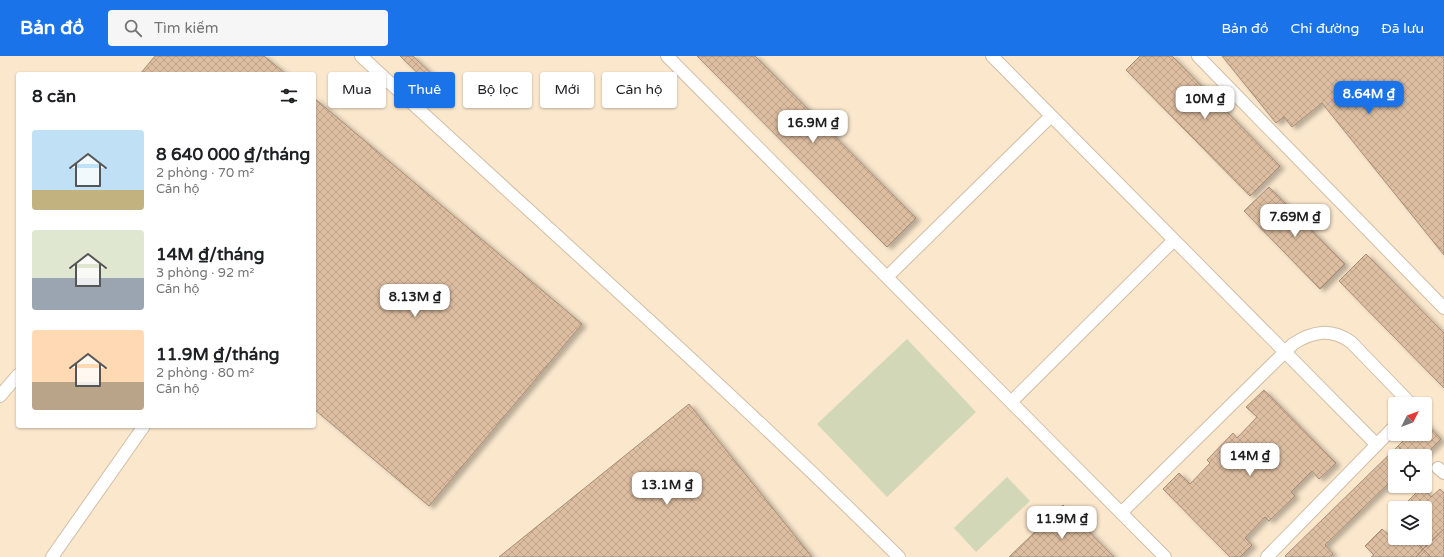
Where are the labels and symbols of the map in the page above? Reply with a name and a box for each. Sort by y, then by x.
pin: 8.64M ₫ [1332,81,1406,115]
pin: 10M ₫ [1177,86,1233,120]
pin: 16.9M ₫ [776,110,850,144]
pin: 7.69M ₫ [1258,204,1332,238]
pin: 8.13M ₫ [378,284,452,318]
north arrow [1388,397,1432,441]
pin: 14M ₫ [1222,443,1278,477]
pin: 13.1M ₫ [630,472,704,506]
pin: 11.9M ₫ [1025,506,1099,540]

